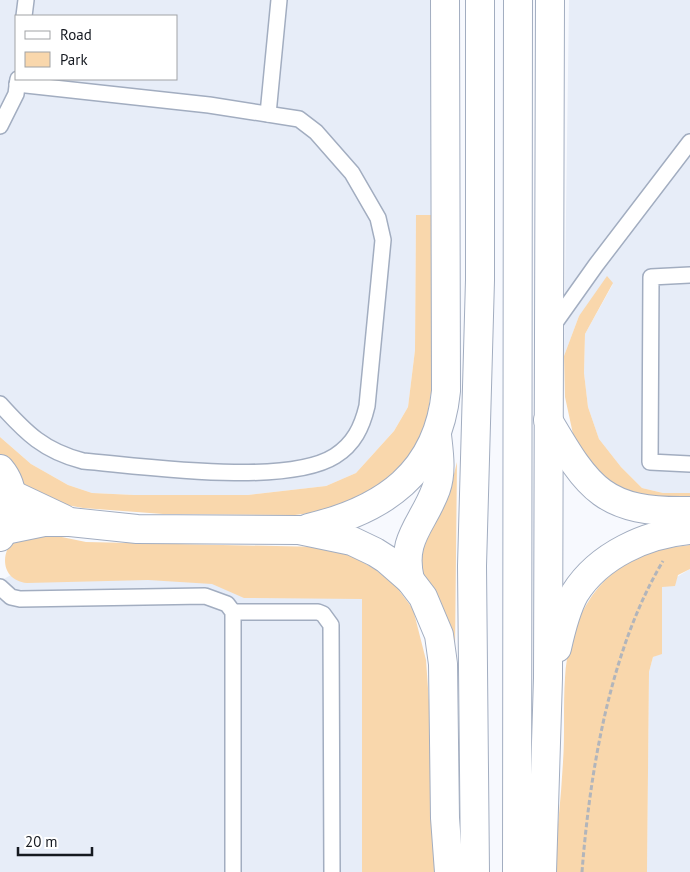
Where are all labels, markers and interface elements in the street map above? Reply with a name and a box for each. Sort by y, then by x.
legend [15,15,178,80]
text: Road [60,25,92,44]
text: Park [60,50,88,69]
scale bar [18,824,91,856]
text: 20 m [25,832,58,851]

